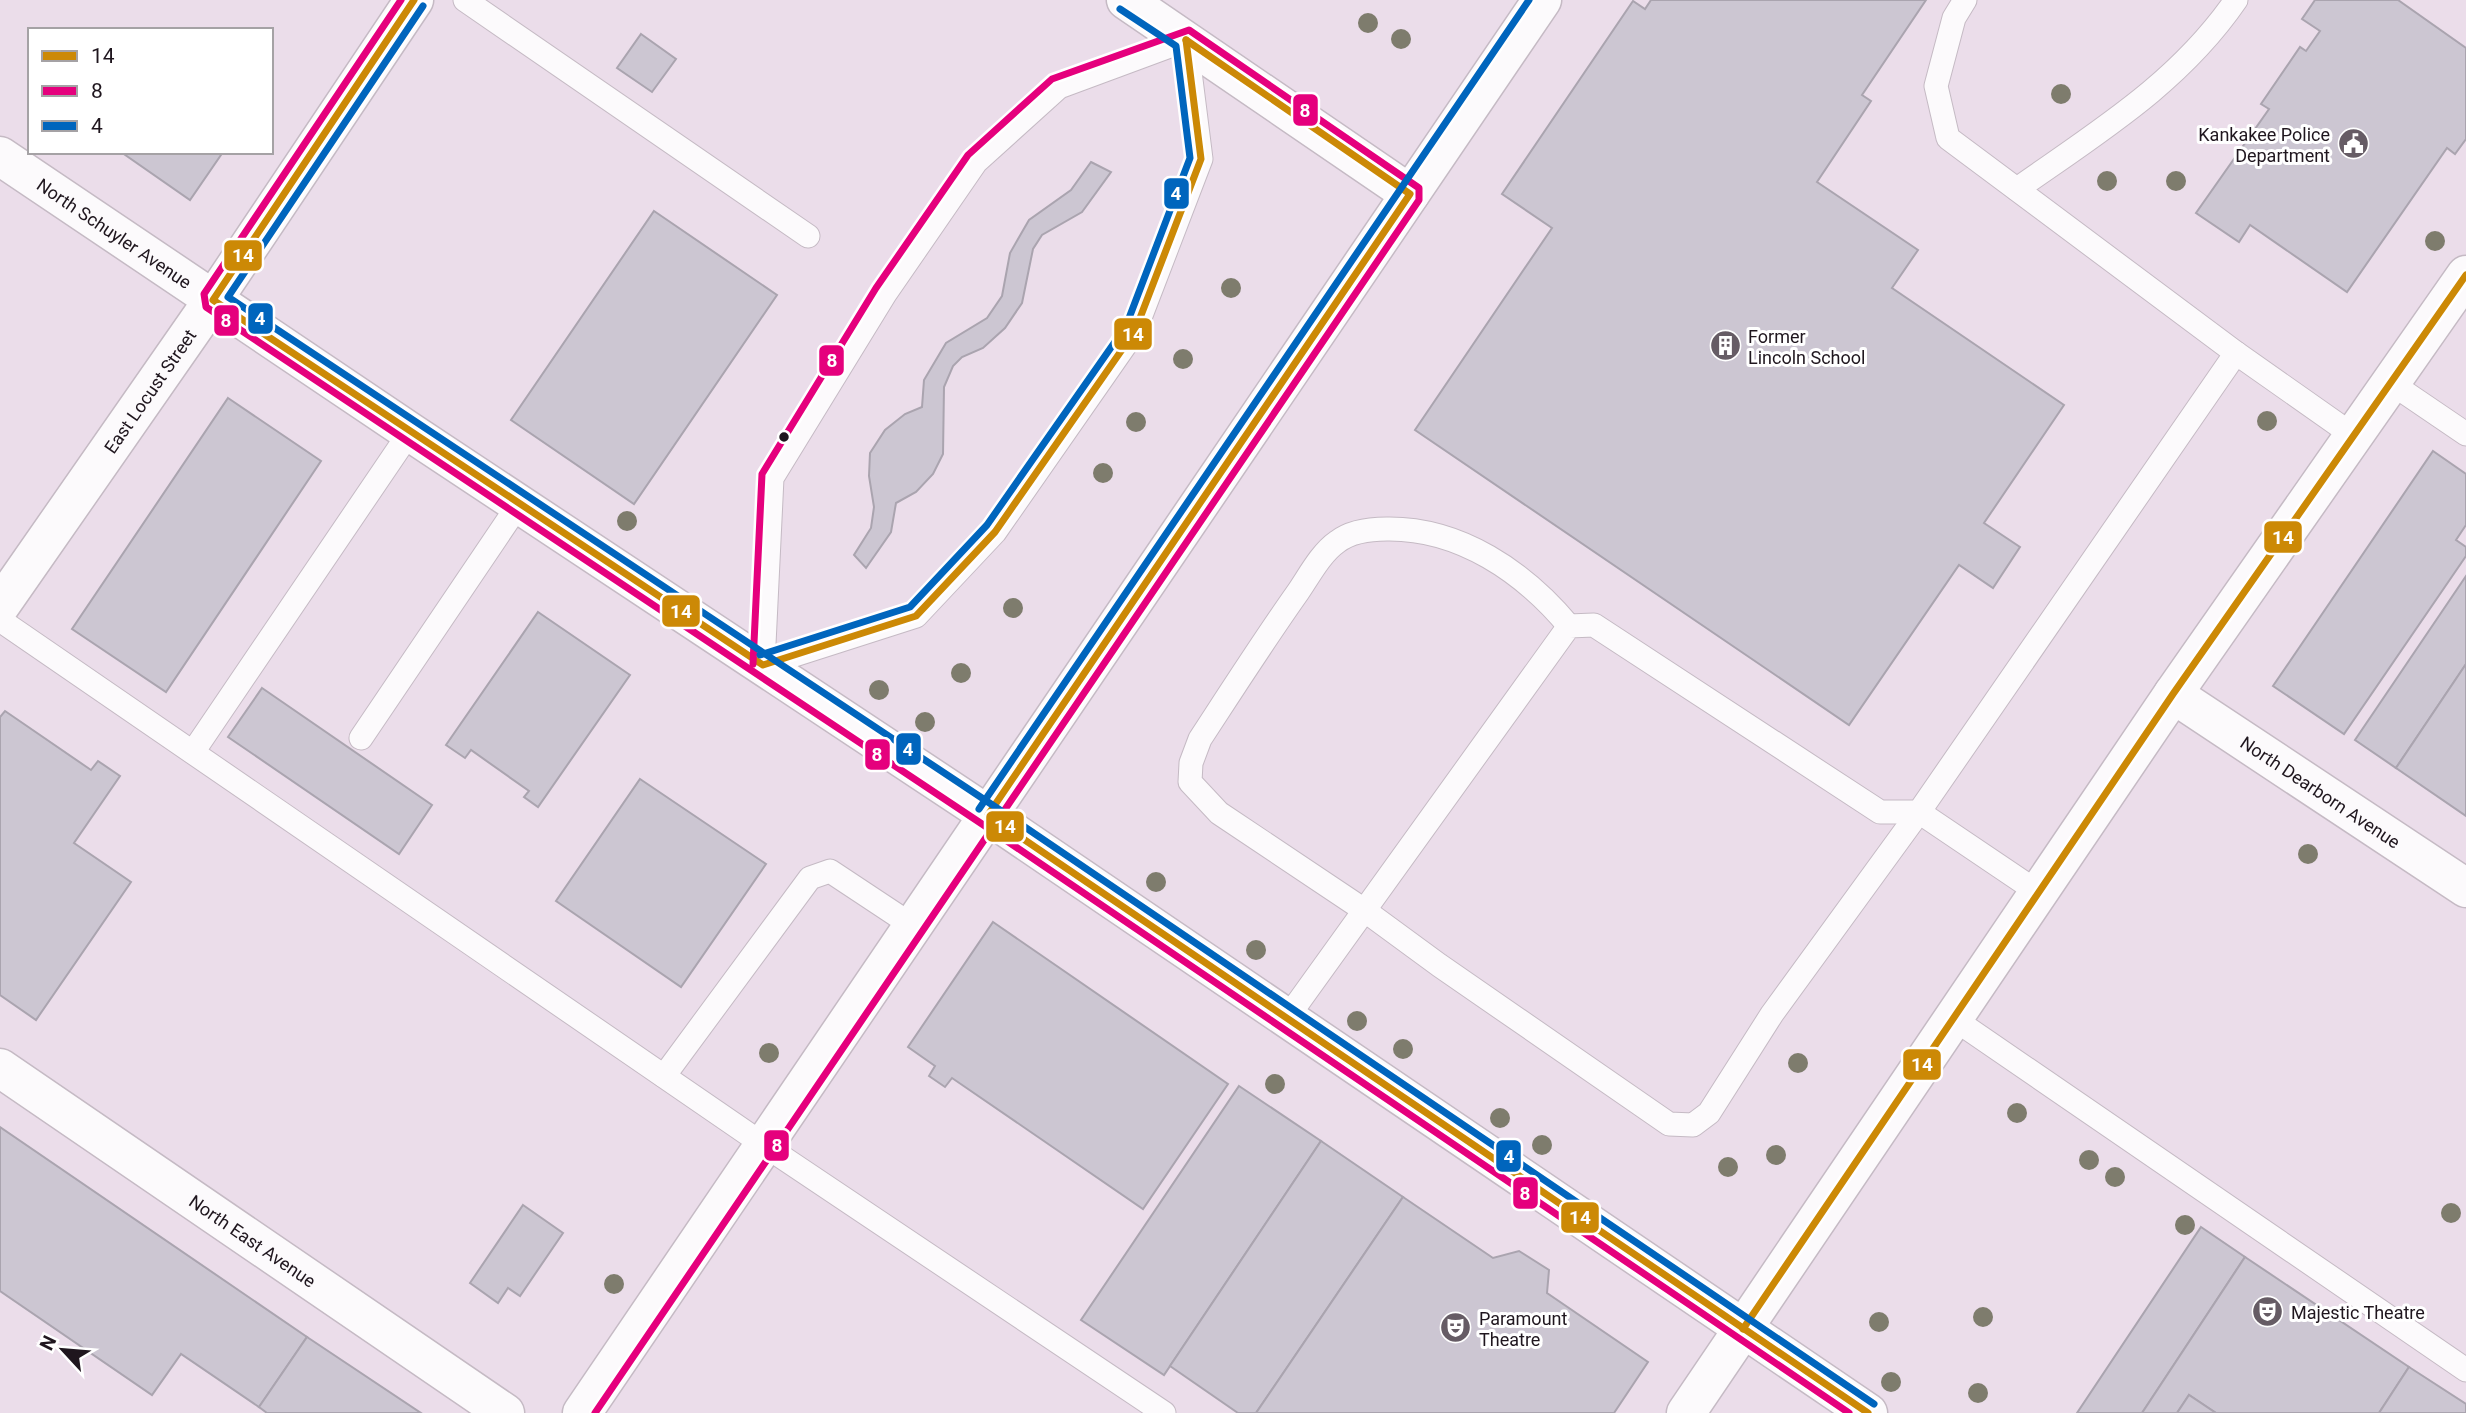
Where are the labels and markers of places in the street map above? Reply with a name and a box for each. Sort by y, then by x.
place label: Kankakee Police Department [2198,124,2330,166]
public building icon: Kankakee Police Department [2336,127,2370,161]
place label: Former Lincoln School [1748,326,1865,368]
building icon: Former Lincoln School [1708,329,1742,363]
unlabelled marker [777,430,791,444]
theatre icon: Majestic Theatre [2251,1295,2285,1329]
place label: Majestic Theatre [2291,1302,2425,1323]
place label: Paramount Theatre [1479,1308,1568,1350]
theatre icon: Paramount Theatre [1439,1311,1473,1345]

